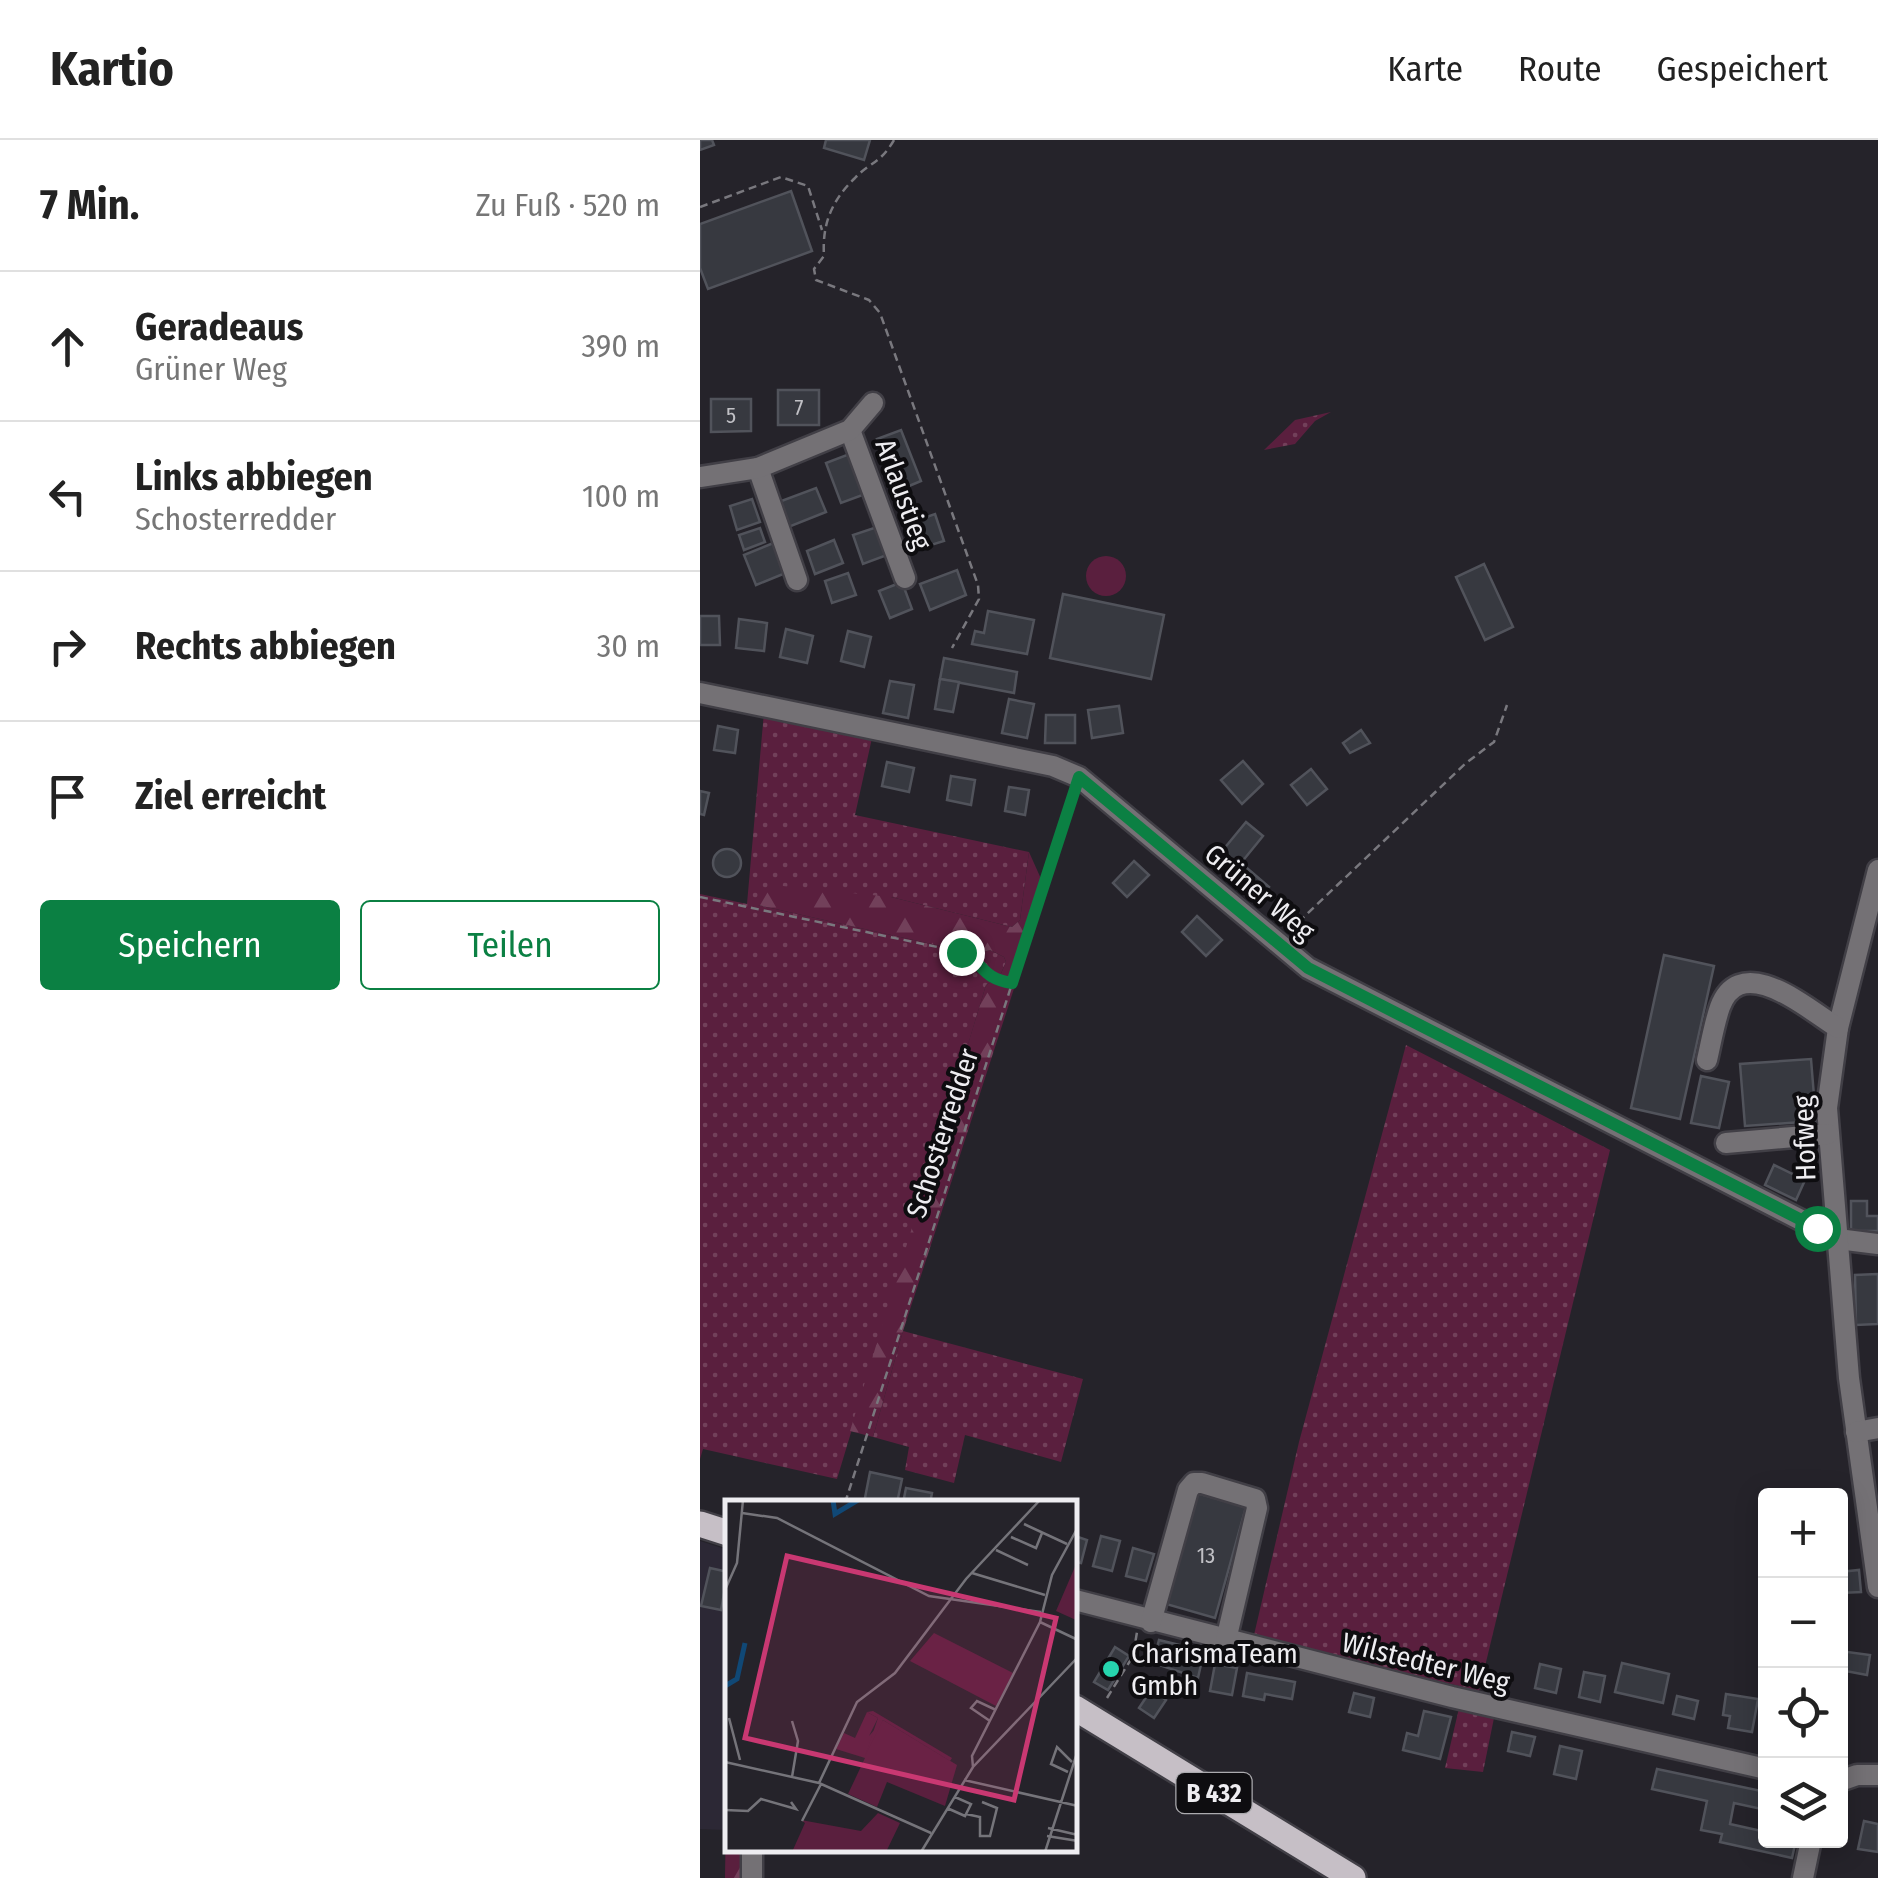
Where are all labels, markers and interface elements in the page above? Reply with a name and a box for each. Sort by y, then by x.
text: Kartio [50,40,174,98]
text: Karte [1387,48,1463,90]
text: Route [1518,48,1602,90]
text: Gespeichert [1657,48,1828,90]
text: 7 Min. [40,180,139,230]
text: Zu Fuß · 520 m [475,186,660,224]
text: Geradeaus [135,304,303,350]
icon: ahead [40,319,95,374]
text: 390 m [582,327,660,365]
text: Grüner Weg [135,350,287,388]
house number: 7 [795,394,804,421]
house number: 5 [726,402,736,429]
street label: Arlaustieg [868,434,939,555]
text: Links abbiegen [135,454,373,500]
icon: left [40,469,95,524]
text: 100 m [582,477,660,515]
text: Schosterredder [135,500,336,538]
icon: right [40,619,95,674]
text: Rechts abbiegen [135,623,396,669]
text: 30 m [597,627,660,665]
icon: arrive [40,769,95,824]
text: Ziel erreicht [135,773,326,819]
street label: Grüner Weg [1198,837,1322,948]
button: Speichern [40,900,340,990]
button: Teilen [360,900,660,990]
route end [939,930,985,976]
street label: Schosterredder [900,1044,985,1222]
street label: Hofweg [1786,1094,1822,1181]
route start [1795,1206,1841,1252]
map controls [1758,1488,1848,1848]
button: + [1758,1488,1848,1578]
inset map [725,1500,1078,1853]
house number: 13 [1197,1542,1215,1569]
button: − [1758,1578,1848,1668]
street label: Wilstedter Weg [1339,1626,1514,1699]
place label: CharismaTeam Gmbh [1131,1637,1298,1702]
marker: CharismaTeam Gmbh [1100,1658,1122,1680]
button: locate [1758,1668,1848,1758]
button: layers [1758,1758,1848,1848]
road number: B 432 [1176,1773,1252,1813]

